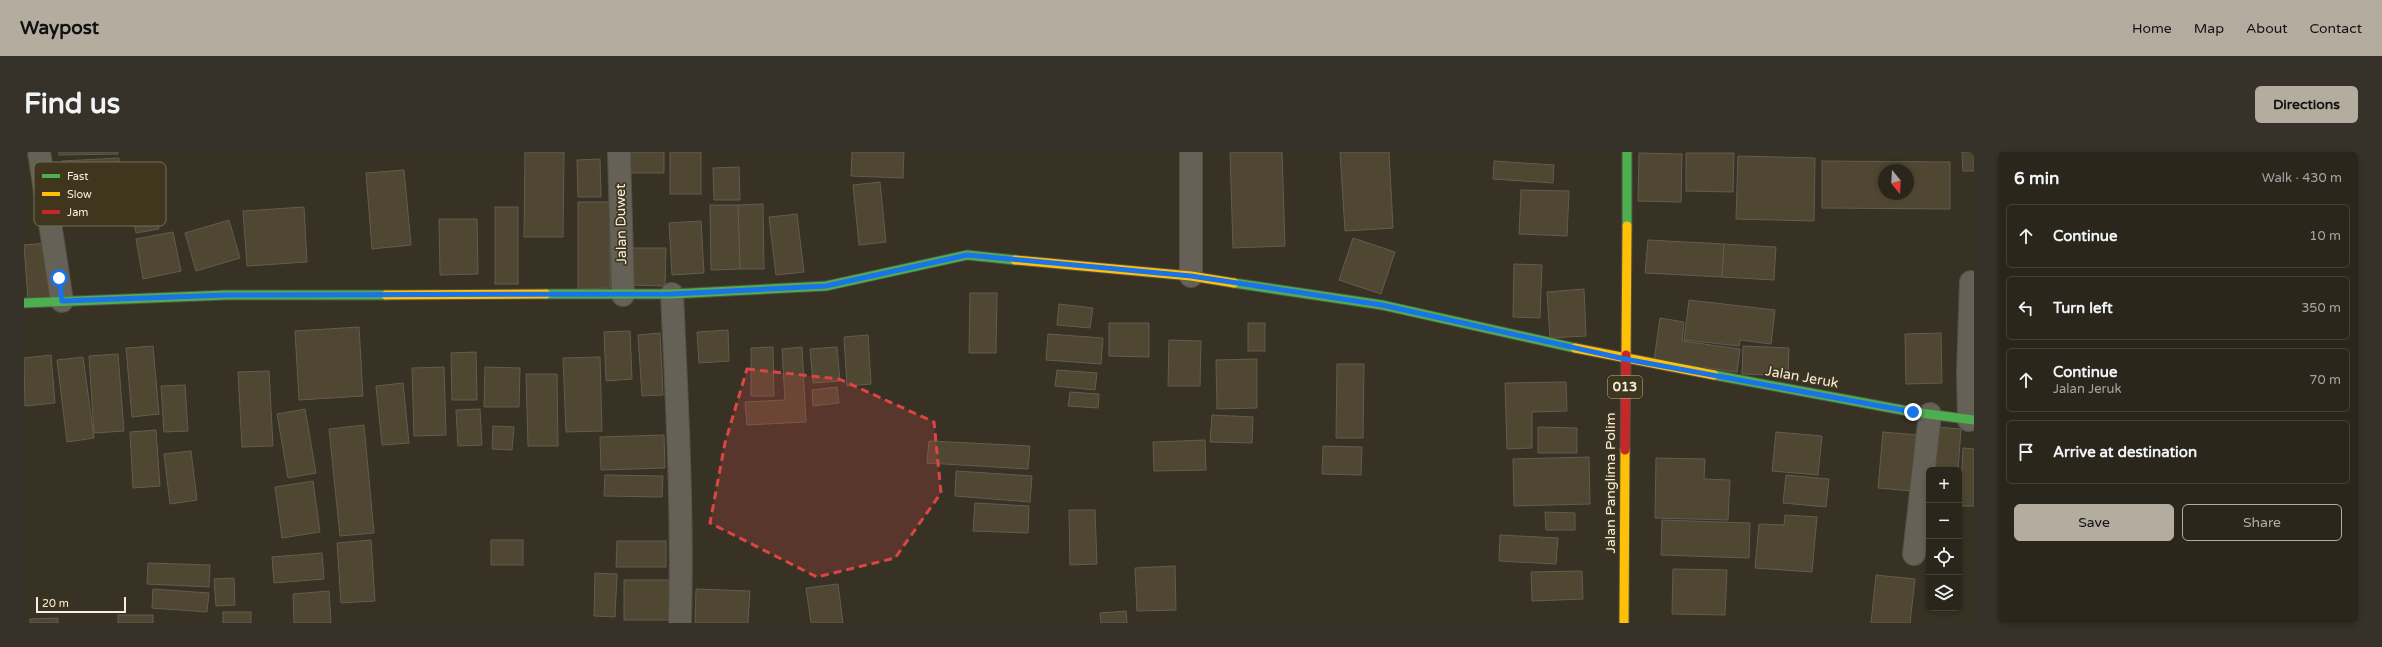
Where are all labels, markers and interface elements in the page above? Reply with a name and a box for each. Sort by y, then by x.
text: Waypost [20,17,99,39]
text: Home [2132,20,2172,37]
text: Map [2194,20,2224,37]
text: About [2246,20,2288,37]
text: Contact [2310,20,2362,37]
button: Directions [2255,86,2358,123]
text: Find us [24,87,120,121]
legend [34,162,166,226]
north arrow [1878,164,1914,200]
text: 6 min [2014,168,2059,189]
text: Fast [67,170,88,183]
text: Walk · 430 m [2262,170,2342,186]
street label: Jalan Duwet [612,183,630,265]
text: Slow [67,188,92,201]
text: Jam [67,206,88,219]
icon: ahead [2015,225,2037,247]
text: Continue [2053,227,2117,245]
text: 10 m [2309,228,2341,244]
route start [50,269,68,287]
icon: left [2015,297,2037,319]
text: Turn left [2053,299,2113,317]
text: 350 m [2301,300,2341,316]
street label: Jalan Jeruk [1764,362,1840,392]
text: Continue [2053,363,2117,381]
icon: ahead [2015,369,2037,391]
text: 70 m [2309,372,2341,388]
road number: 013 [1608,376,1642,398]
text: Jalan Jeruk [2053,381,2122,397]
route end [1904,403,1922,421]
street label: Jalan Panglima Polim [1602,412,1619,554]
icon: arrive [2015,441,2037,463]
text: Arrive at destination [2053,443,2197,461]
map controls [1926,467,1962,611]
button: + [1926,467,1962,503]
button: − [1926,503,1962,539]
button: Save [2014,504,2174,541]
button: Share [2182,504,2342,541]
button: locate [1926,539,1962,575]
button: layers [1926,575,1962,611]
scale bar [36,595,126,614]
text: 20 m [42,597,69,610]

